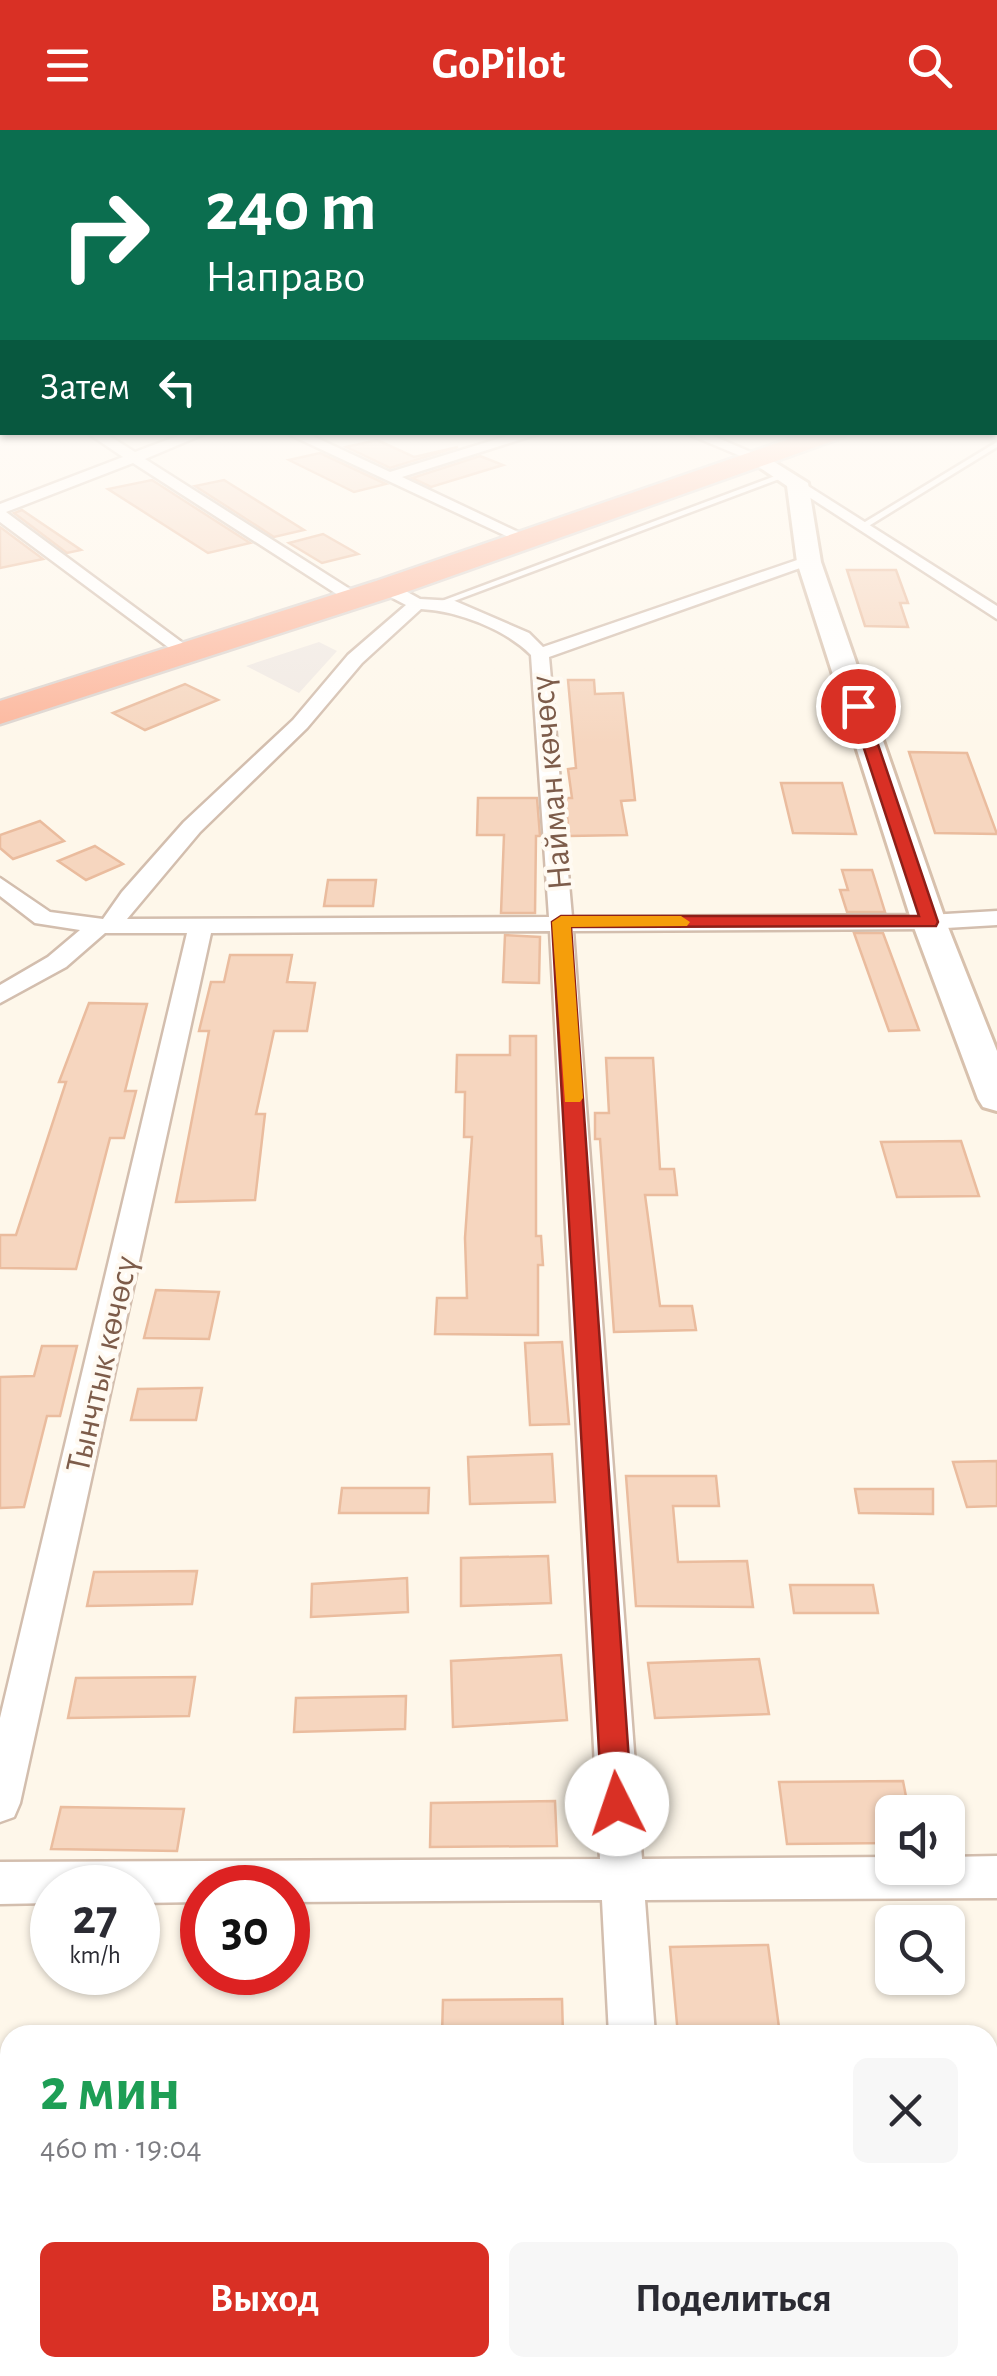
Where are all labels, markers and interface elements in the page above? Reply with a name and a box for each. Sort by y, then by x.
icon: menu [40,38,95,93]
icon: search [902,38,957,93]
text: GoPilot [432,42,565,87]
icon: right [40,170,170,300]
text: 240 m [205,173,377,243]
text: Направо [205,255,365,300]
icon: left [150,360,205,415]
text: Затем [40,369,130,407]
pin [816,664,901,749]
street label: Найман көчөсү [525,674,578,891]
icon: arrive [831,679,886,734]
street label: Тынчтык көчөсү [61,1253,144,1476]
position arrow [565,1752,669,1856]
map controls [875,1795,965,1995]
button: sound [875,1795,965,1885]
speed limit sign: 30 [180,1865,310,1995]
text: 27 [72,1893,118,1943]
button: search [875,1905,965,1995]
text: km/h [69,1943,121,1968]
button: close [853,2058,958,2163]
text: 2 мин [40,2061,180,2121]
text: 460 m · 19:04 [40,2132,202,2164]
button: Выход [40,2242,489,2357]
button: Поделиться [509,2242,958,2357]

